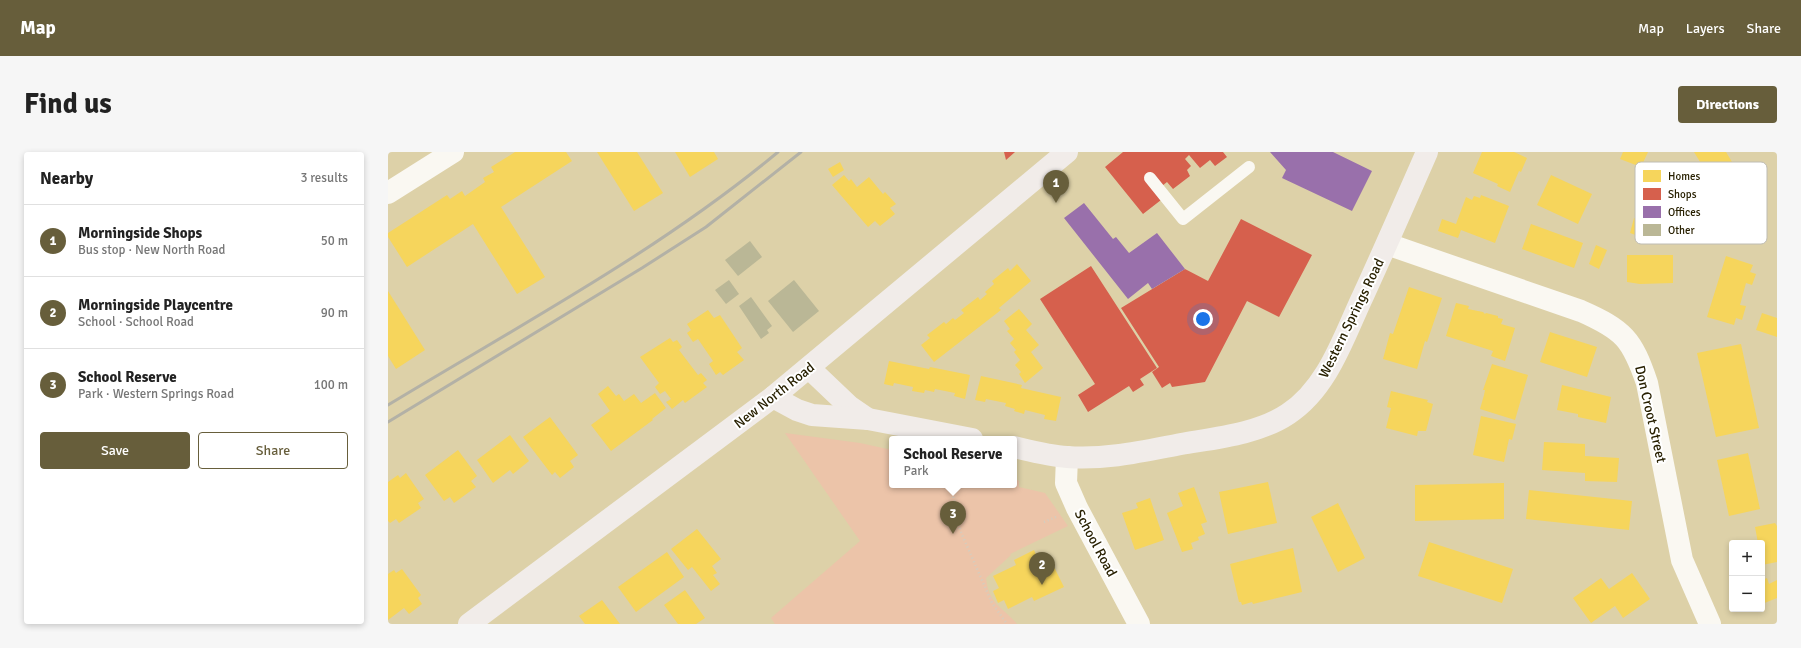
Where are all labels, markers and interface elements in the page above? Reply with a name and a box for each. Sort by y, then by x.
text: Map [20,16,56,40]
text: Map [1638,20,1664,37]
text: Layers [1686,20,1725,37]
text: Share [1747,20,1781,37]
button: Directions [1678,86,1777,123]
text: Find us [24,87,112,121]
legend [1635,162,1767,244]
text: Nearby [40,168,93,189]
text: 3 results [300,170,348,186]
pin: 1 [1043,170,1069,203]
text: Homes [1668,170,1700,183]
text: Shops [1668,188,1697,201]
text: Offices [1668,206,1701,219]
text: Morningside Shops [78,224,202,242]
text: Other [1668,224,1695,237]
text: 1 [49,233,57,249]
text: 50 m [321,233,348,249]
text: Bus stop · New North Road [78,242,225,258]
street label: Western Springs Road [1315,256,1388,381]
text: Morningside Playcentre [78,296,233,314]
text: 2 [49,305,57,321]
text: 90 m [321,305,348,321]
your location [1193,309,1213,329]
text: School · School Road [78,314,194,330]
street label: New North Road [731,359,818,432]
street label: Don Croot Street [1631,364,1670,465]
text: School Reserve [78,368,177,386]
text: 3 [49,377,57,393]
text: 100 m [314,377,348,393]
text: Park · Western Springs Road [78,386,234,402]
button: Save [40,432,190,469]
button: Share [198,432,348,469]
popup [889,436,1017,488]
text: School Reserve [904,445,1002,463]
text: Park [904,463,929,479]
pin: 3 [940,501,966,534]
street label: School Road [1071,507,1120,580]
map controls [1729,540,1765,612]
button: + [1729,540,1765,576]
pin: 2 [1029,552,1055,585]
button: − [1729,576,1765,612]

